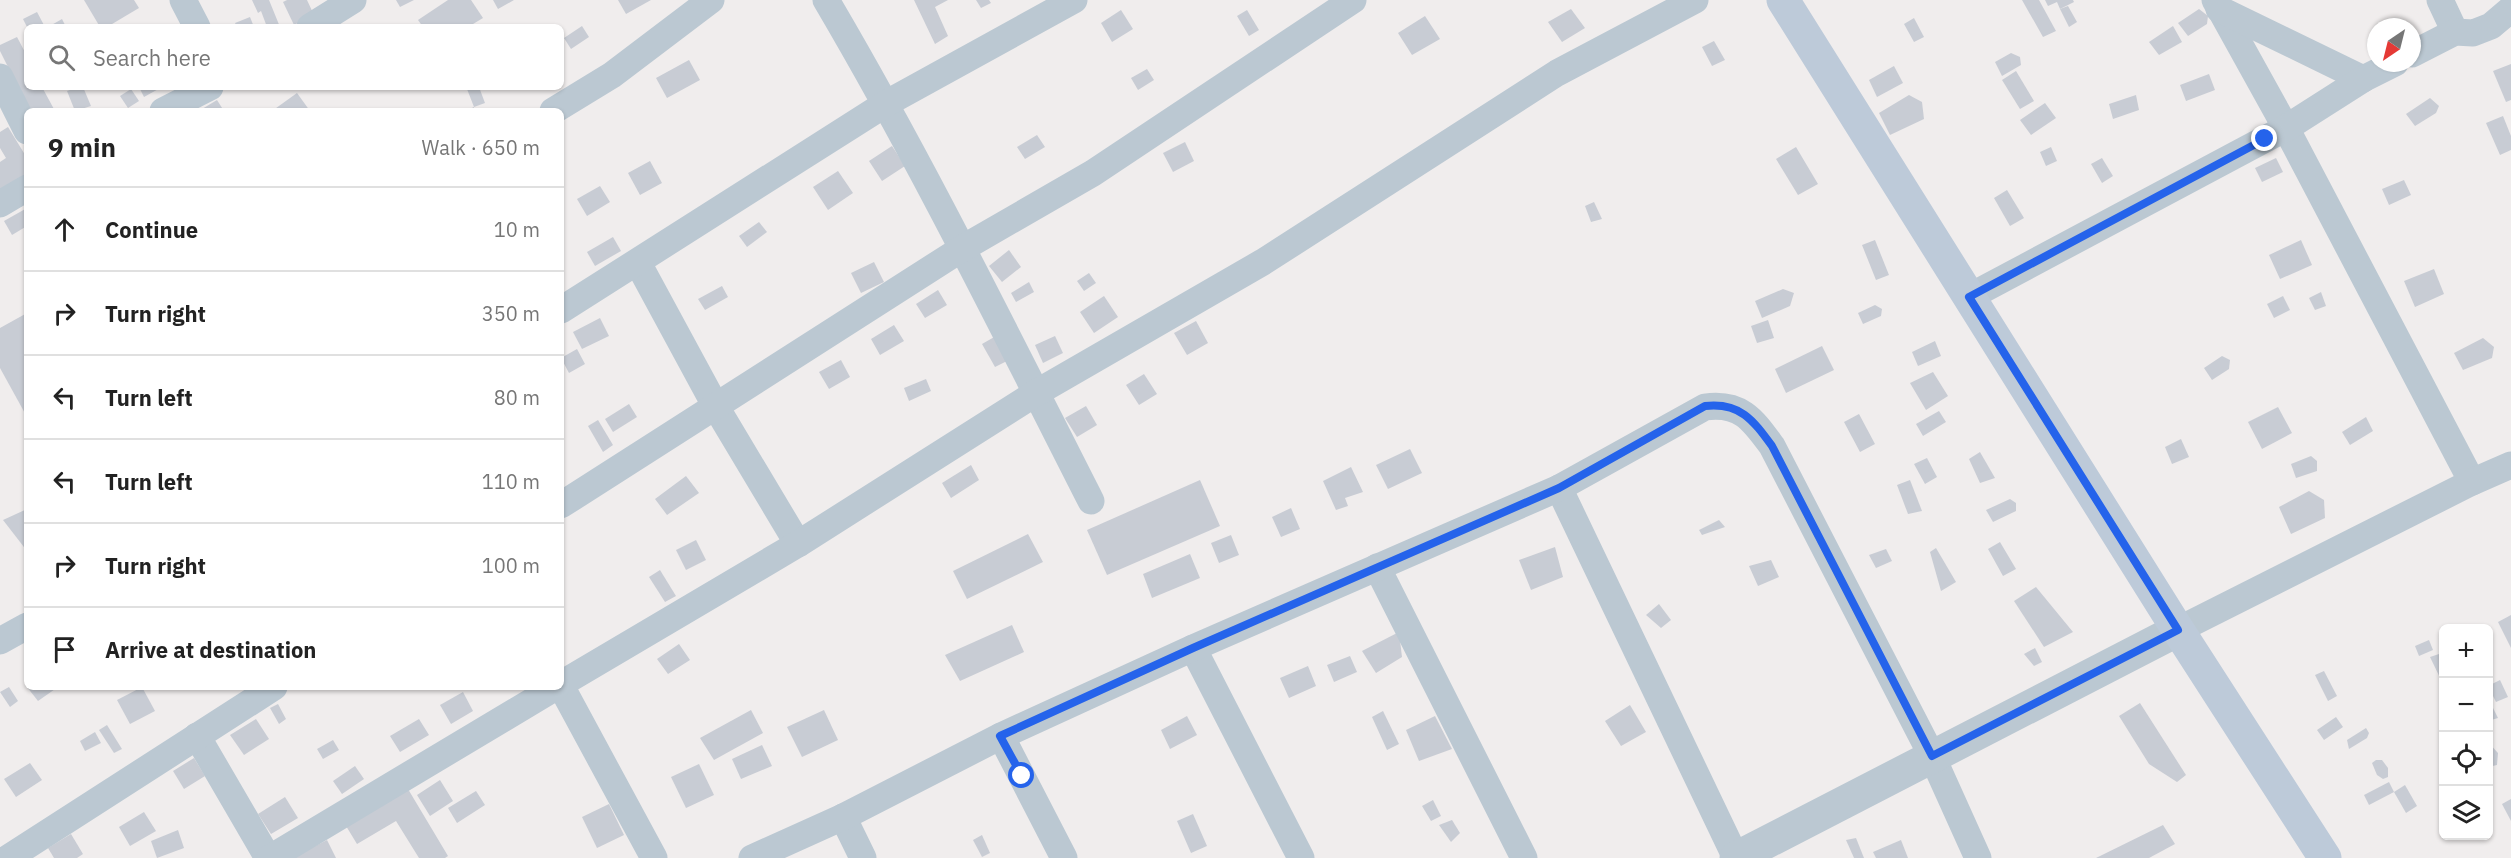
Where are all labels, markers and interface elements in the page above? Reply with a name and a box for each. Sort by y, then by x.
north arrow [2367,18,2421,72]
search box [24,24,564,90]
icon: search [45,41,78,74]
text: Search here [93,43,211,72]
route end [2251,125,2277,151]
text: 9 min [48,130,116,164]
text: Walk · 650 m [422,134,540,161]
icon: ahead [48,213,81,246]
text: Continue [105,215,198,244]
text: 10 m [494,216,540,243]
icon: right [48,297,81,330]
text: Turn right [105,299,206,328]
text: 350 m [482,300,540,327]
icon: left [48,381,81,414]
text: Turn left [105,383,193,412]
text: 80 m [494,384,540,411]
icon: left [48,465,81,498]
text: Turn left [105,467,193,496]
text: 110 m [482,468,540,495]
icon: right [48,549,81,582]
text: Turn right [105,551,206,580]
text: 100 m [482,552,540,579]
map controls [2439,624,2493,840]
button: + [2439,624,2493,678]
icon: arrive [48,633,81,666]
text: Arrive at destination [105,635,316,664]
button: − [2439,678,2493,732]
button: locate [2439,732,2493,786]
route start [1008,762,1034,788]
button: layers [2439,786,2493,840]

